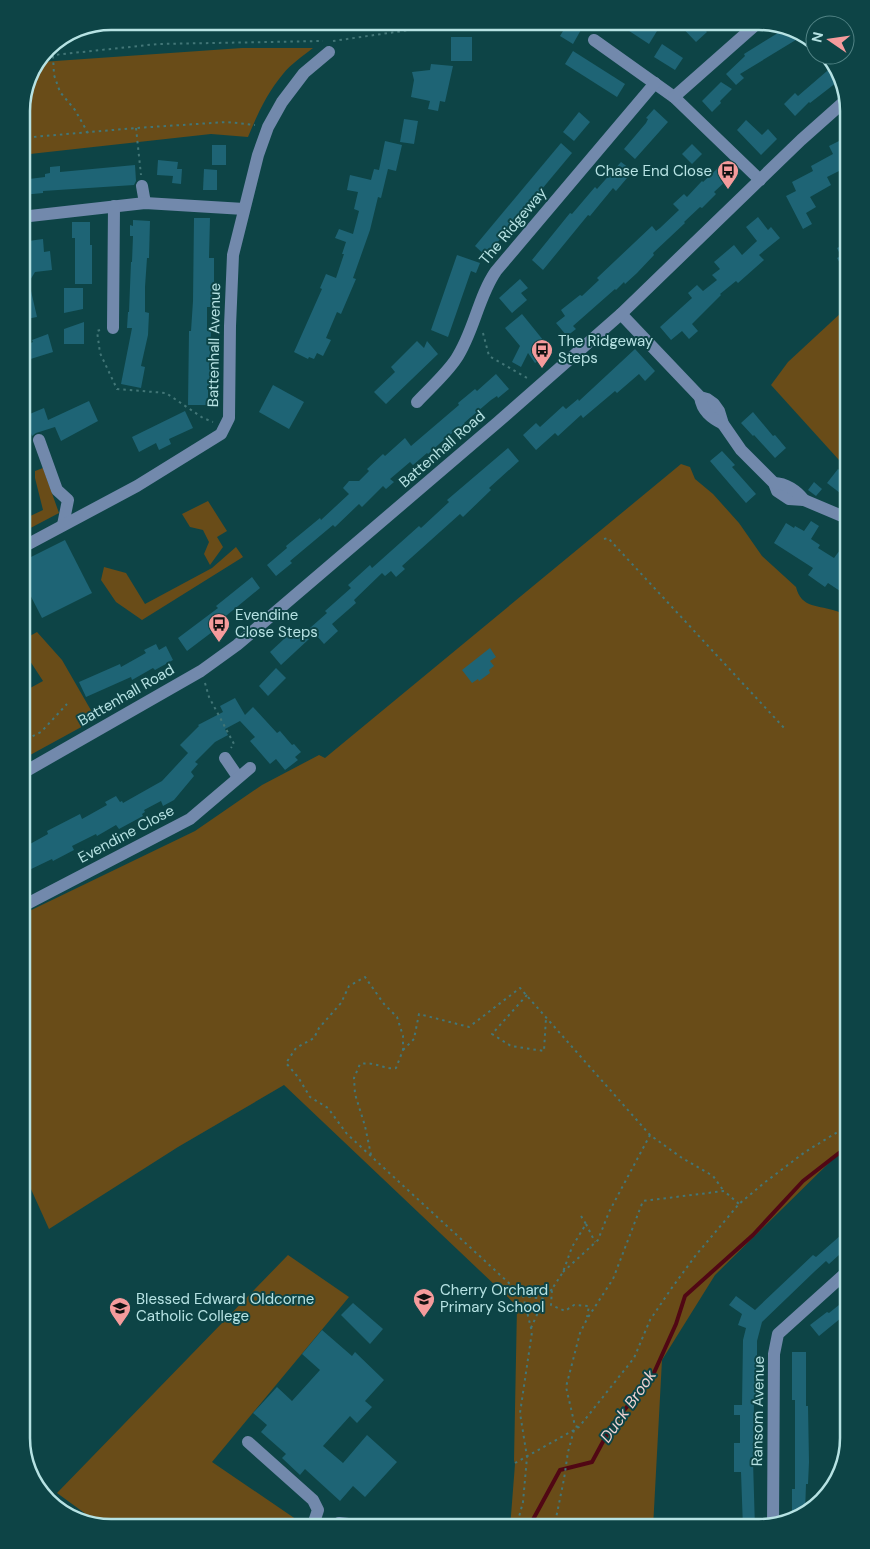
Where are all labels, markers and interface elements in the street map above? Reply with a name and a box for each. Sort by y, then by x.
north arrow [805,15,855,65]
text: N [807,30,827,44]
bus stop icon: Chase End Close [716,159,740,190]
place label: Chase End Close [595,161,712,181]
street label: The Ridgeway [475,183,552,269]
street label: Battenhall Avenue [203,283,225,407]
place label: The Ridgeway Steps [558,331,654,368]
bus stop icon: The Ridgeway Steps [530,338,554,369]
street label: Battenhall Road [395,406,489,492]
place label: Evendine Close Steps [235,605,318,642]
bus stop icon: Evendine Close Steps [207,612,231,643]
street label: Battenhall Road [74,659,178,731]
street label: Evendine Close [74,800,178,868]
place label: Cherry Orchard Primary School [440,1280,548,1317]
school or university icon: Cherry Orchard Primary School [412,1287,436,1318]
place label: Blessed Edward Oldcorne Catholic College [136,1289,314,1326]
school or university icon: Blessed Edward Oldcorne Catholic College [108,1296,132,1327]
street label: Ransom Avenue [747,1356,769,1466]
water label: Duck Brook [595,1365,661,1447]

